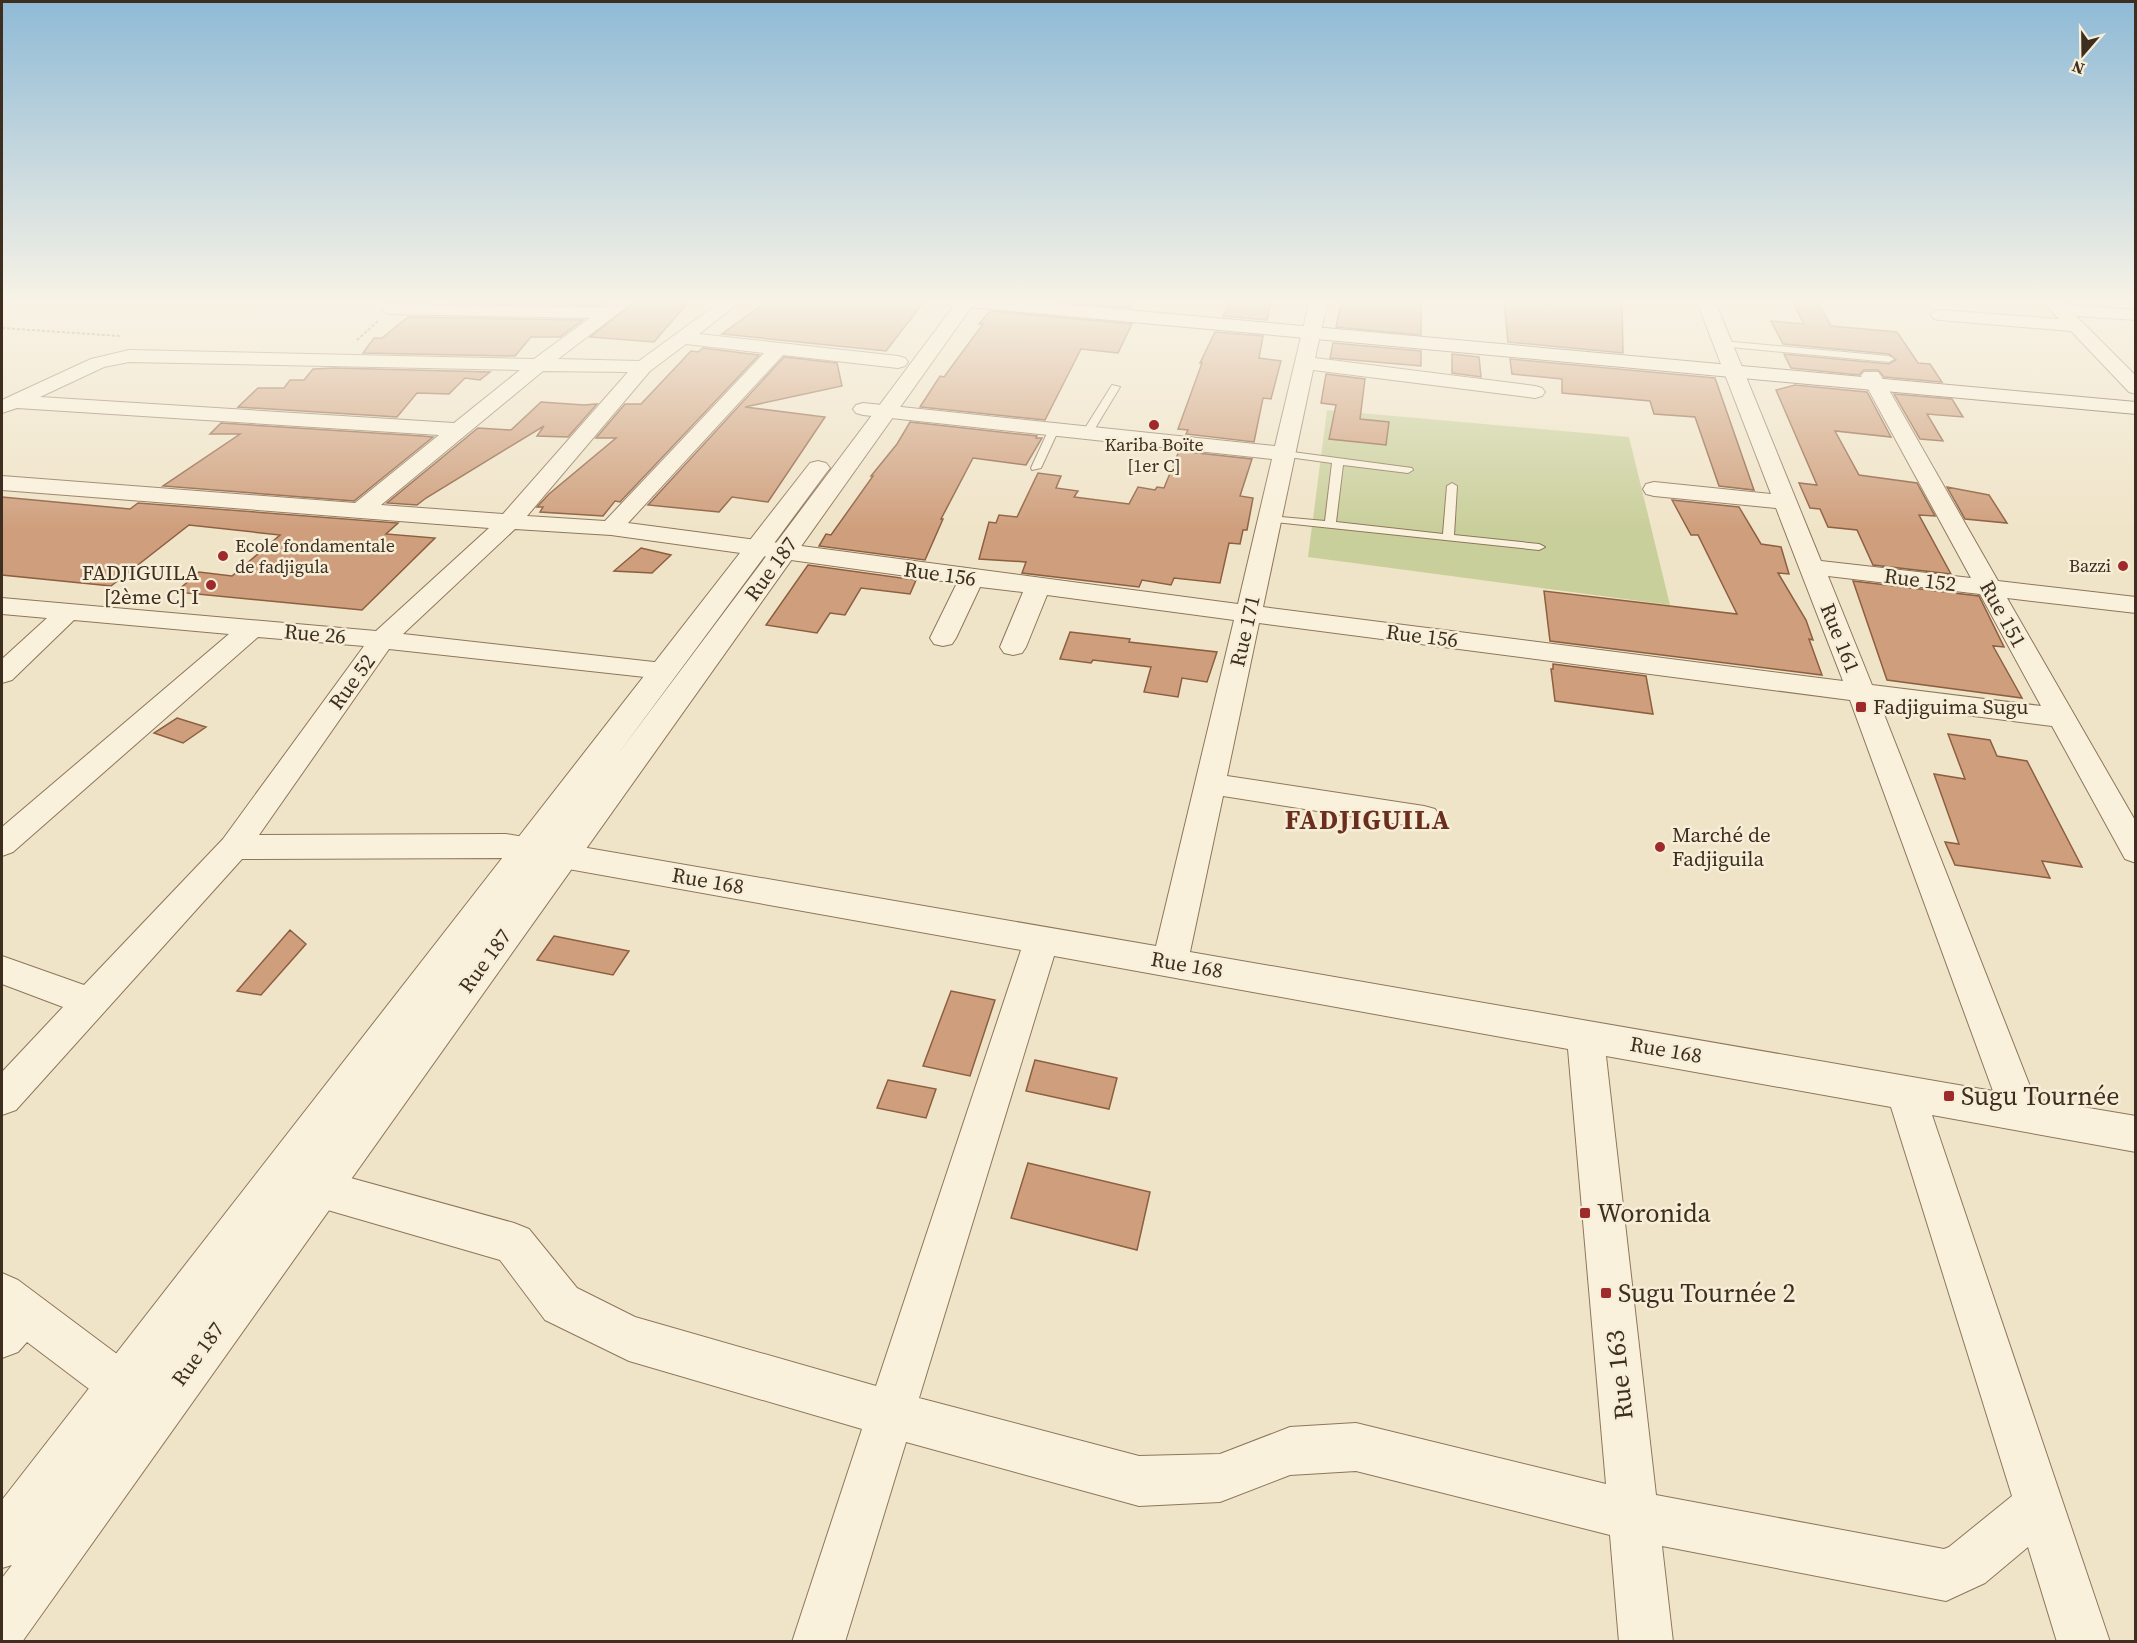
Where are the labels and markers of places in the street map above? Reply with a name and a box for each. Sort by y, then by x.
marker: Kariba Boïte [1er C] [1147,418,1161,432]
place label: Kariba Boïte [1er C] [1104,432,1204,478]
place label: Ecole fondamentale de fadjigula [235,533,395,579]
marker: Ecole fondamentale de fadjigula [216,549,230,563]
place label: Bazzi [2069,553,2111,578]
place label: FADJIGUILA [2ème C] I [82,558,199,611]
marker: Bazzi [2116,559,2130,573]
marker: FADJIGUILA [2ème C] I [204,578,218,592]
place label: Fadjiguima Sugu [1873,692,2029,721]
marker: Fadjiguima Sugu [1854,700,1868,714]
place label: Marché de Fadjiguila [1672,820,1771,873]
marker: Marché de Fadjiguila [1653,840,1667,854]
place label: Sugu Tournée [1961,1078,2119,1114]
marker: Sugu Tournée [1942,1089,1956,1103]
place label: Woronida [1597,1195,1711,1231]
marker: Woronida [1578,1206,1592,1220]
place label: Sugu Tournée 2 [1618,1275,1796,1311]
marker: Sugu Tournée 2 [1599,1286,1613,1300]

